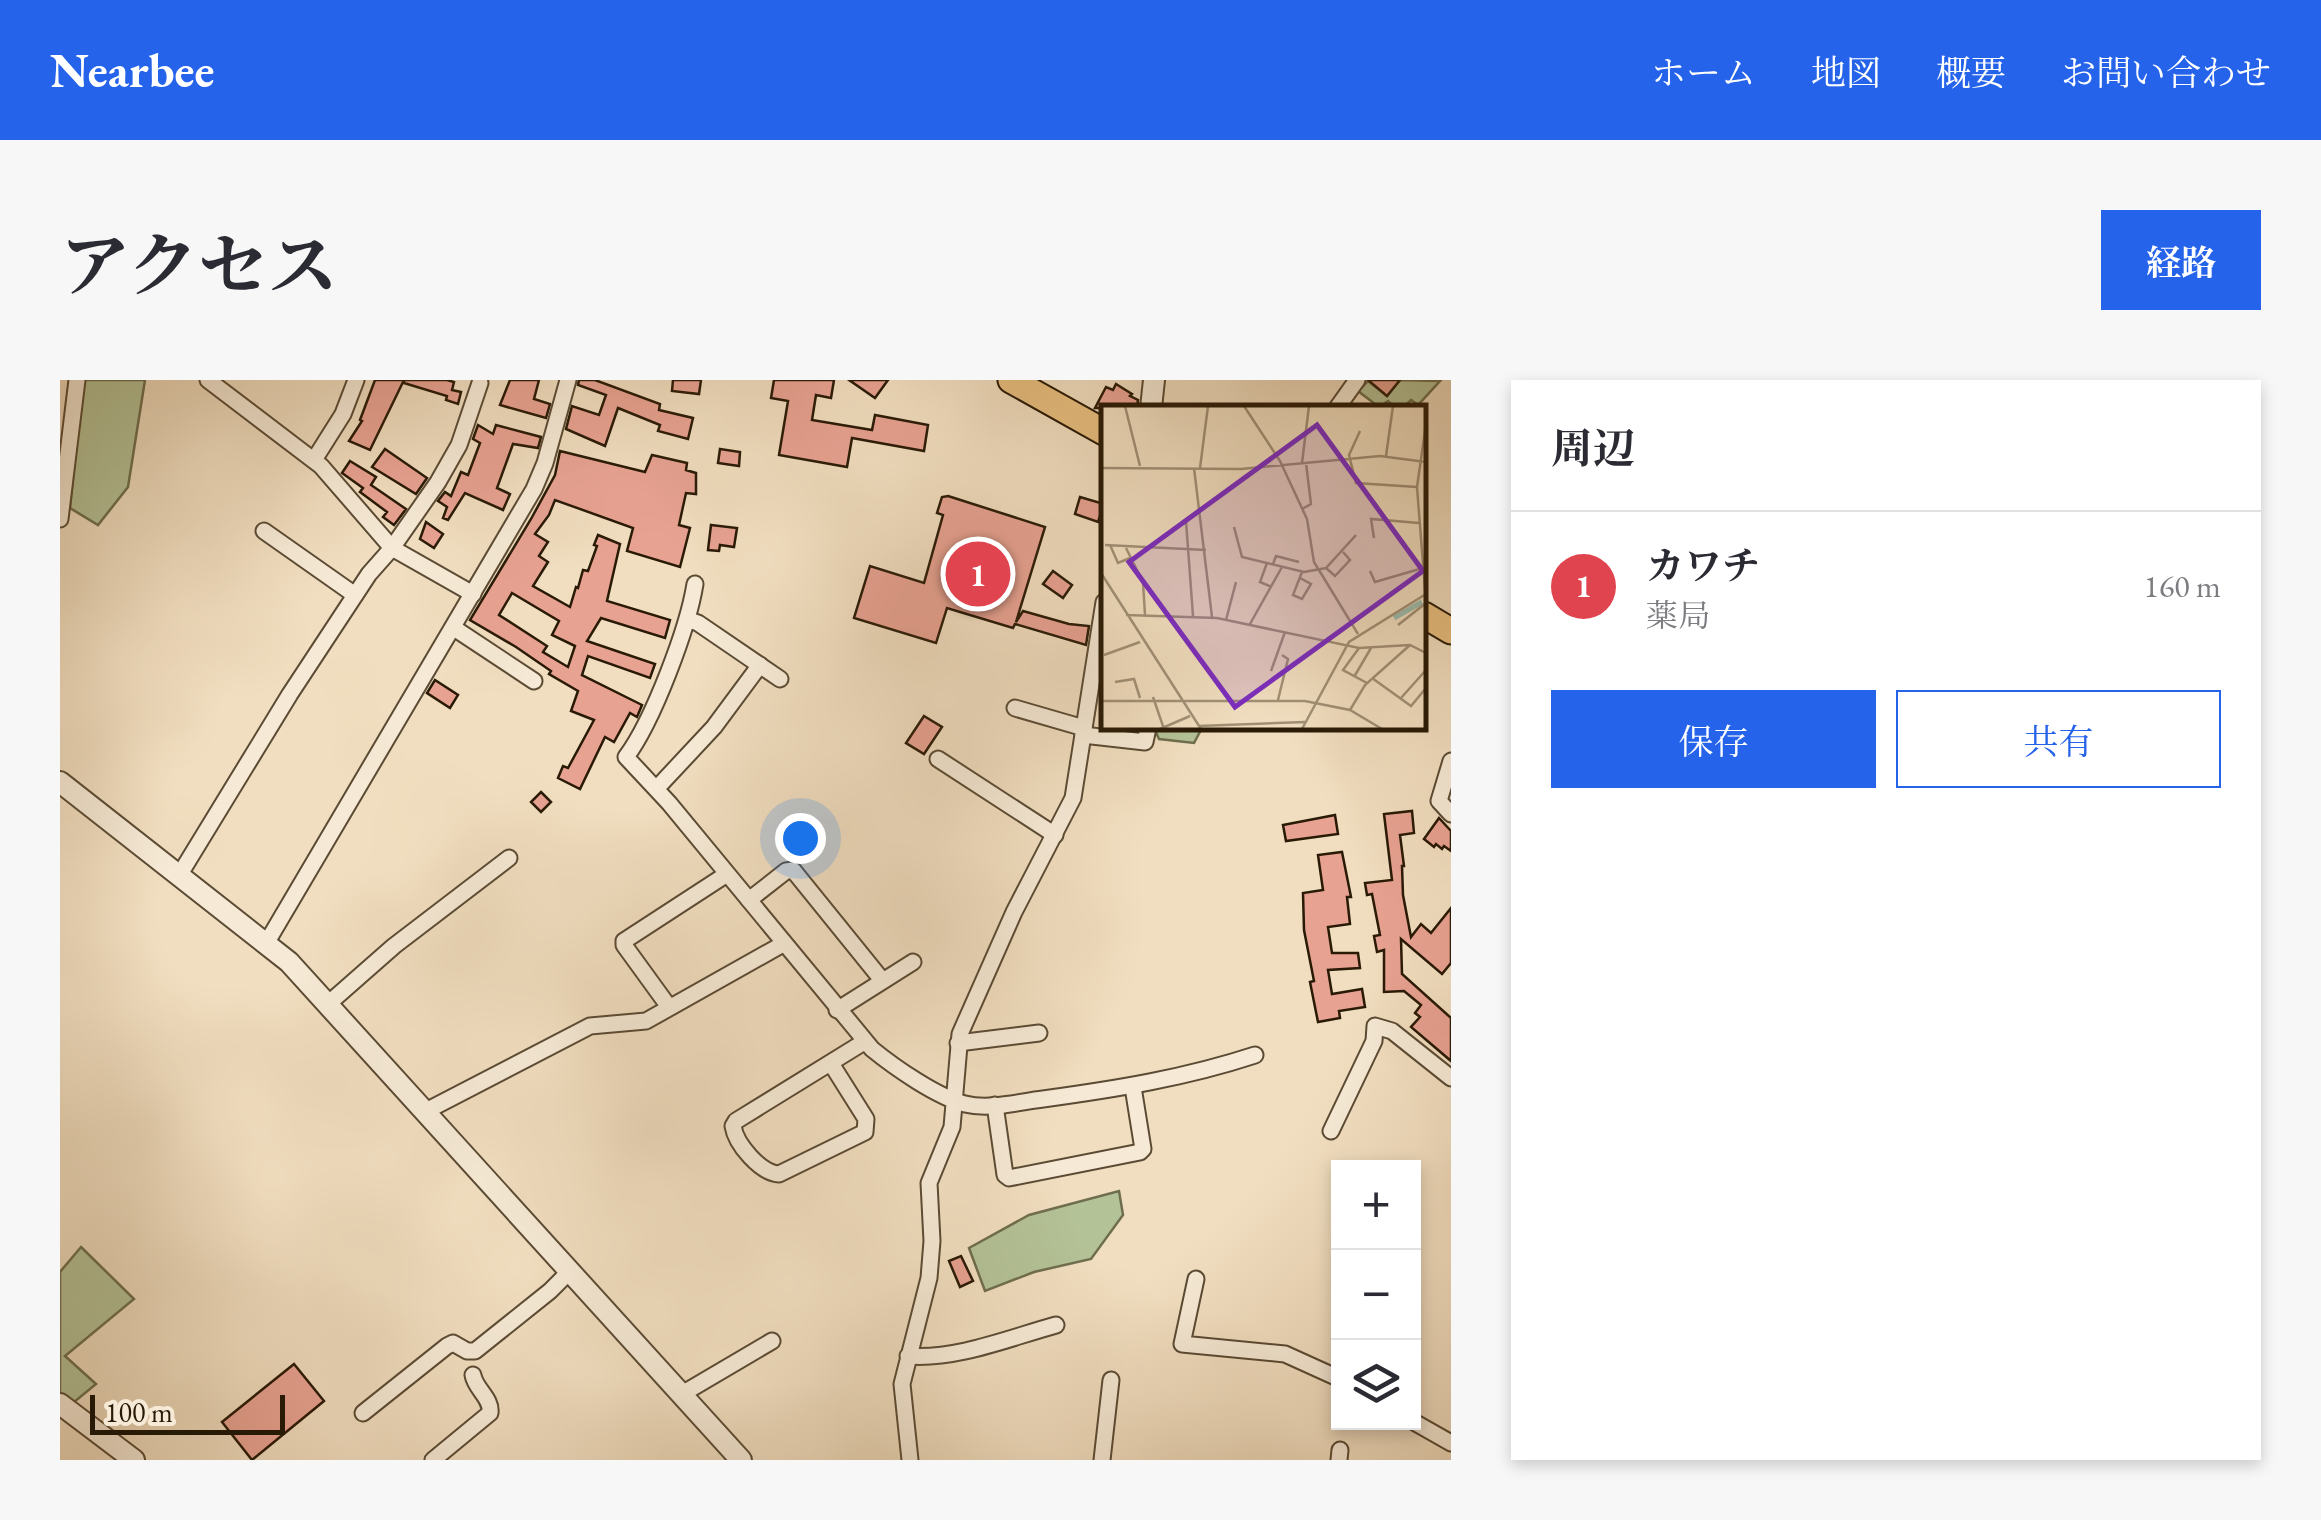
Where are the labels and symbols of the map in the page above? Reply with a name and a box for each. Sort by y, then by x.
inset map [1101,405,1426,730]
pin: 1 [946,536,1010,612]
your location [775,813,826,864]
scale bar [90,1390,285,1434]

